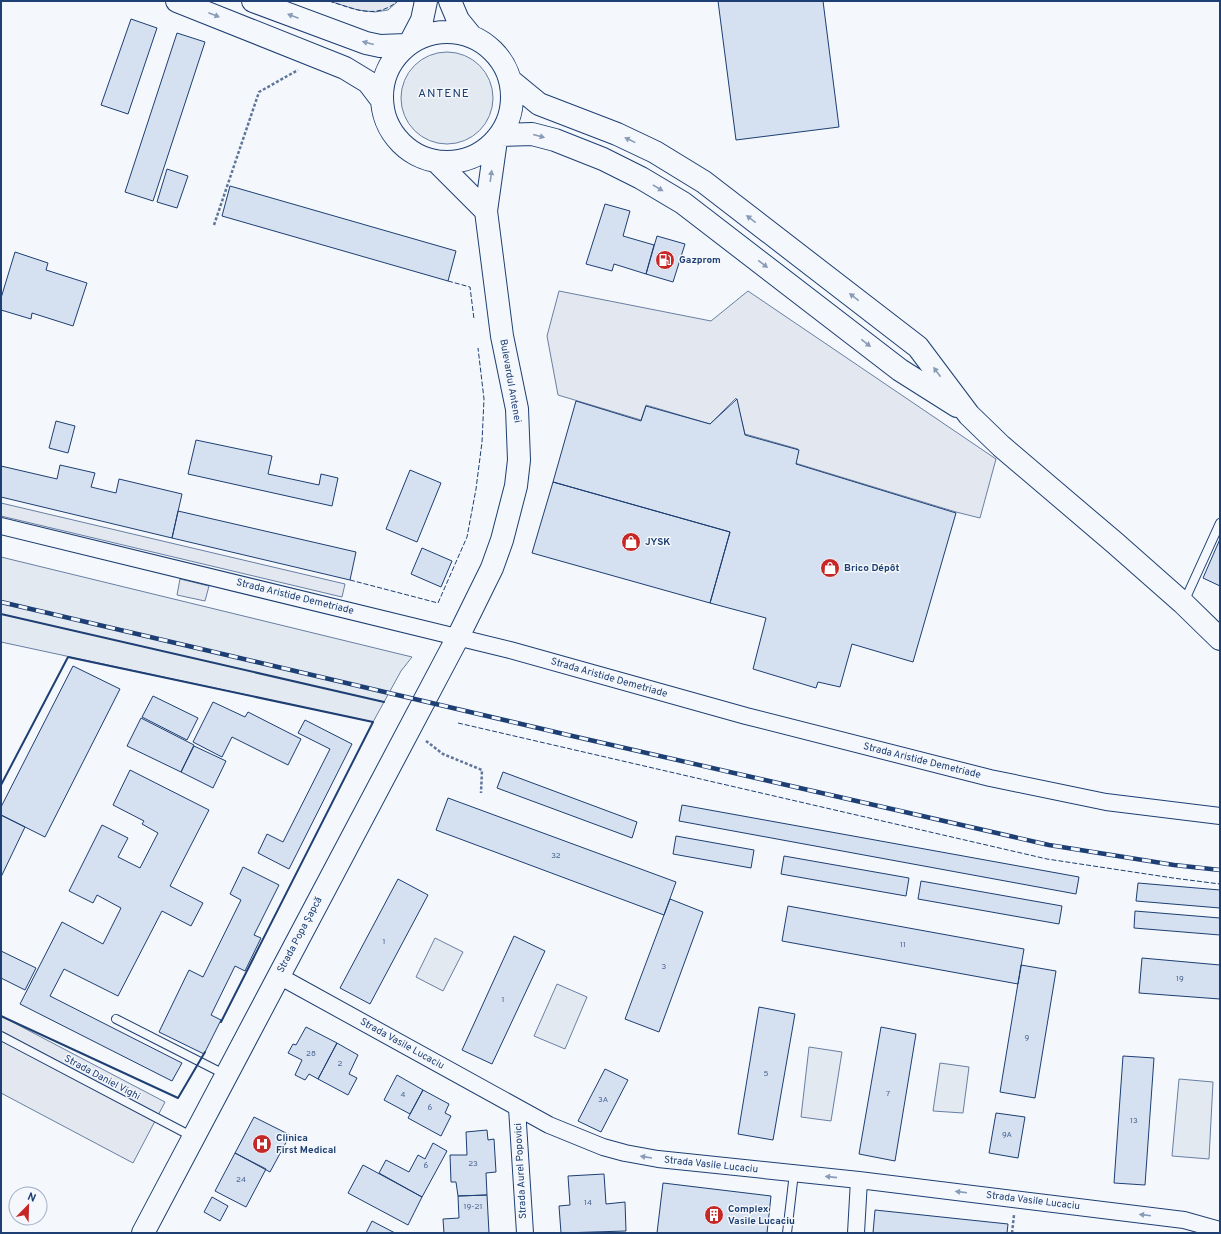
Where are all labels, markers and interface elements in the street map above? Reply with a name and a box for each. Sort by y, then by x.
one-way arrow [208,13,220,19]
one-way arrow [287,13,299,19]
one-way arrow [361,40,373,46]
district label: ANTENE [418,86,470,102]
one-way arrow [533,133,545,139]
one-way arrow [625,137,636,144]
one-way arrow [488,170,494,182]
one-way arrow [652,184,664,191]
one-way arrow [745,214,756,223]
fuel station icon: Gazprom [654,249,676,271]
place label: Gazprom [679,254,721,267]
one-way arrow [758,259,769,268]
one-way arrow [849,293,860,302]
street label: Bulevardul Antenei [496,338,524,424]
one-way arrow [860,339,871,348]
one-way arrow [933,367,942,378]
shop icon: JYSK [620,531,642,553]
place label: JYSK [645,536,670,549]
shop icon: Brico Dépôt [819,557,841,579]
place label: Brico Dépôt [844,562,899,575]
street label: Strada Aristide Demetriade [235,576,355,618]
street label: Strada Aristide Demetriade [549,655,669,701]
street label: Strada Aristide Demetriade [862,740,982,782]
house number: 32 [551,851,561,861]
street label: Strada Popa Șapcă [274,895,326,975]
house number: 1 [383,937,385,947]
house number: 11 [900,940,906,950]
house number: 3 [662,962,667,972]
house number: 19 [1176,974,1184,984]
house number: 1 [502,995,504,1005]
street label: Strada Vasile Lucaciu [358,1015,446,1073]
house number: 9 [1025,1033,1030,1043]
house number: 28 [306,1049,316,1059]
street label: Strada Daniel Vighi [62,1052,142,1104]
house number: 2 [338,1059,343,1069]
house number: 5 [764,1069,769,1079]
house number: 7 [886,1089,890,1099]
house number: 4 [401,1090,406,1100]
house number: 3A [598,1095,609,1105]
house number: 6 [428,1103,433,1113]
house number: 13 [1130,1116,1138,1126]
street label: Strada Aurel Popovici [512,1123,530,1219]
house number: 9A [1002,1130,1013,1140]
place label: Clinica First Medical [276,1132,336,1157]
hospital icon: Clinica First Medical [251,1133,273,1155]
one-way arrow [640,1154,653,1160]
street label: Strada Vasile Lucaciu [663,1154,759,1176]
house number: 23 [468,1159,478,1169]
house number: 6 [424,1161,429,1171]
one-way arrow [825,1174,837,1180]
house number: 24 [236,1175,246,1185]
north arrow [8,1186,48,1226]
one-way arrow [954,1189,967,1195]
street label: Strada Vasile Lucaciu [985,1189,1081,1213]
text: N [25,1190,38,1206]
house number: 14 [584,1198,592,1208]
house number: 19-21 [464,1202,482,1212]
place label: Complex Vasile Lucaciu [728,1203,795,1228]
building icon: Complex Vasile Lucaciu [703,1204,725,1226]
one-way arrow [1139,1212,1151,1218]

